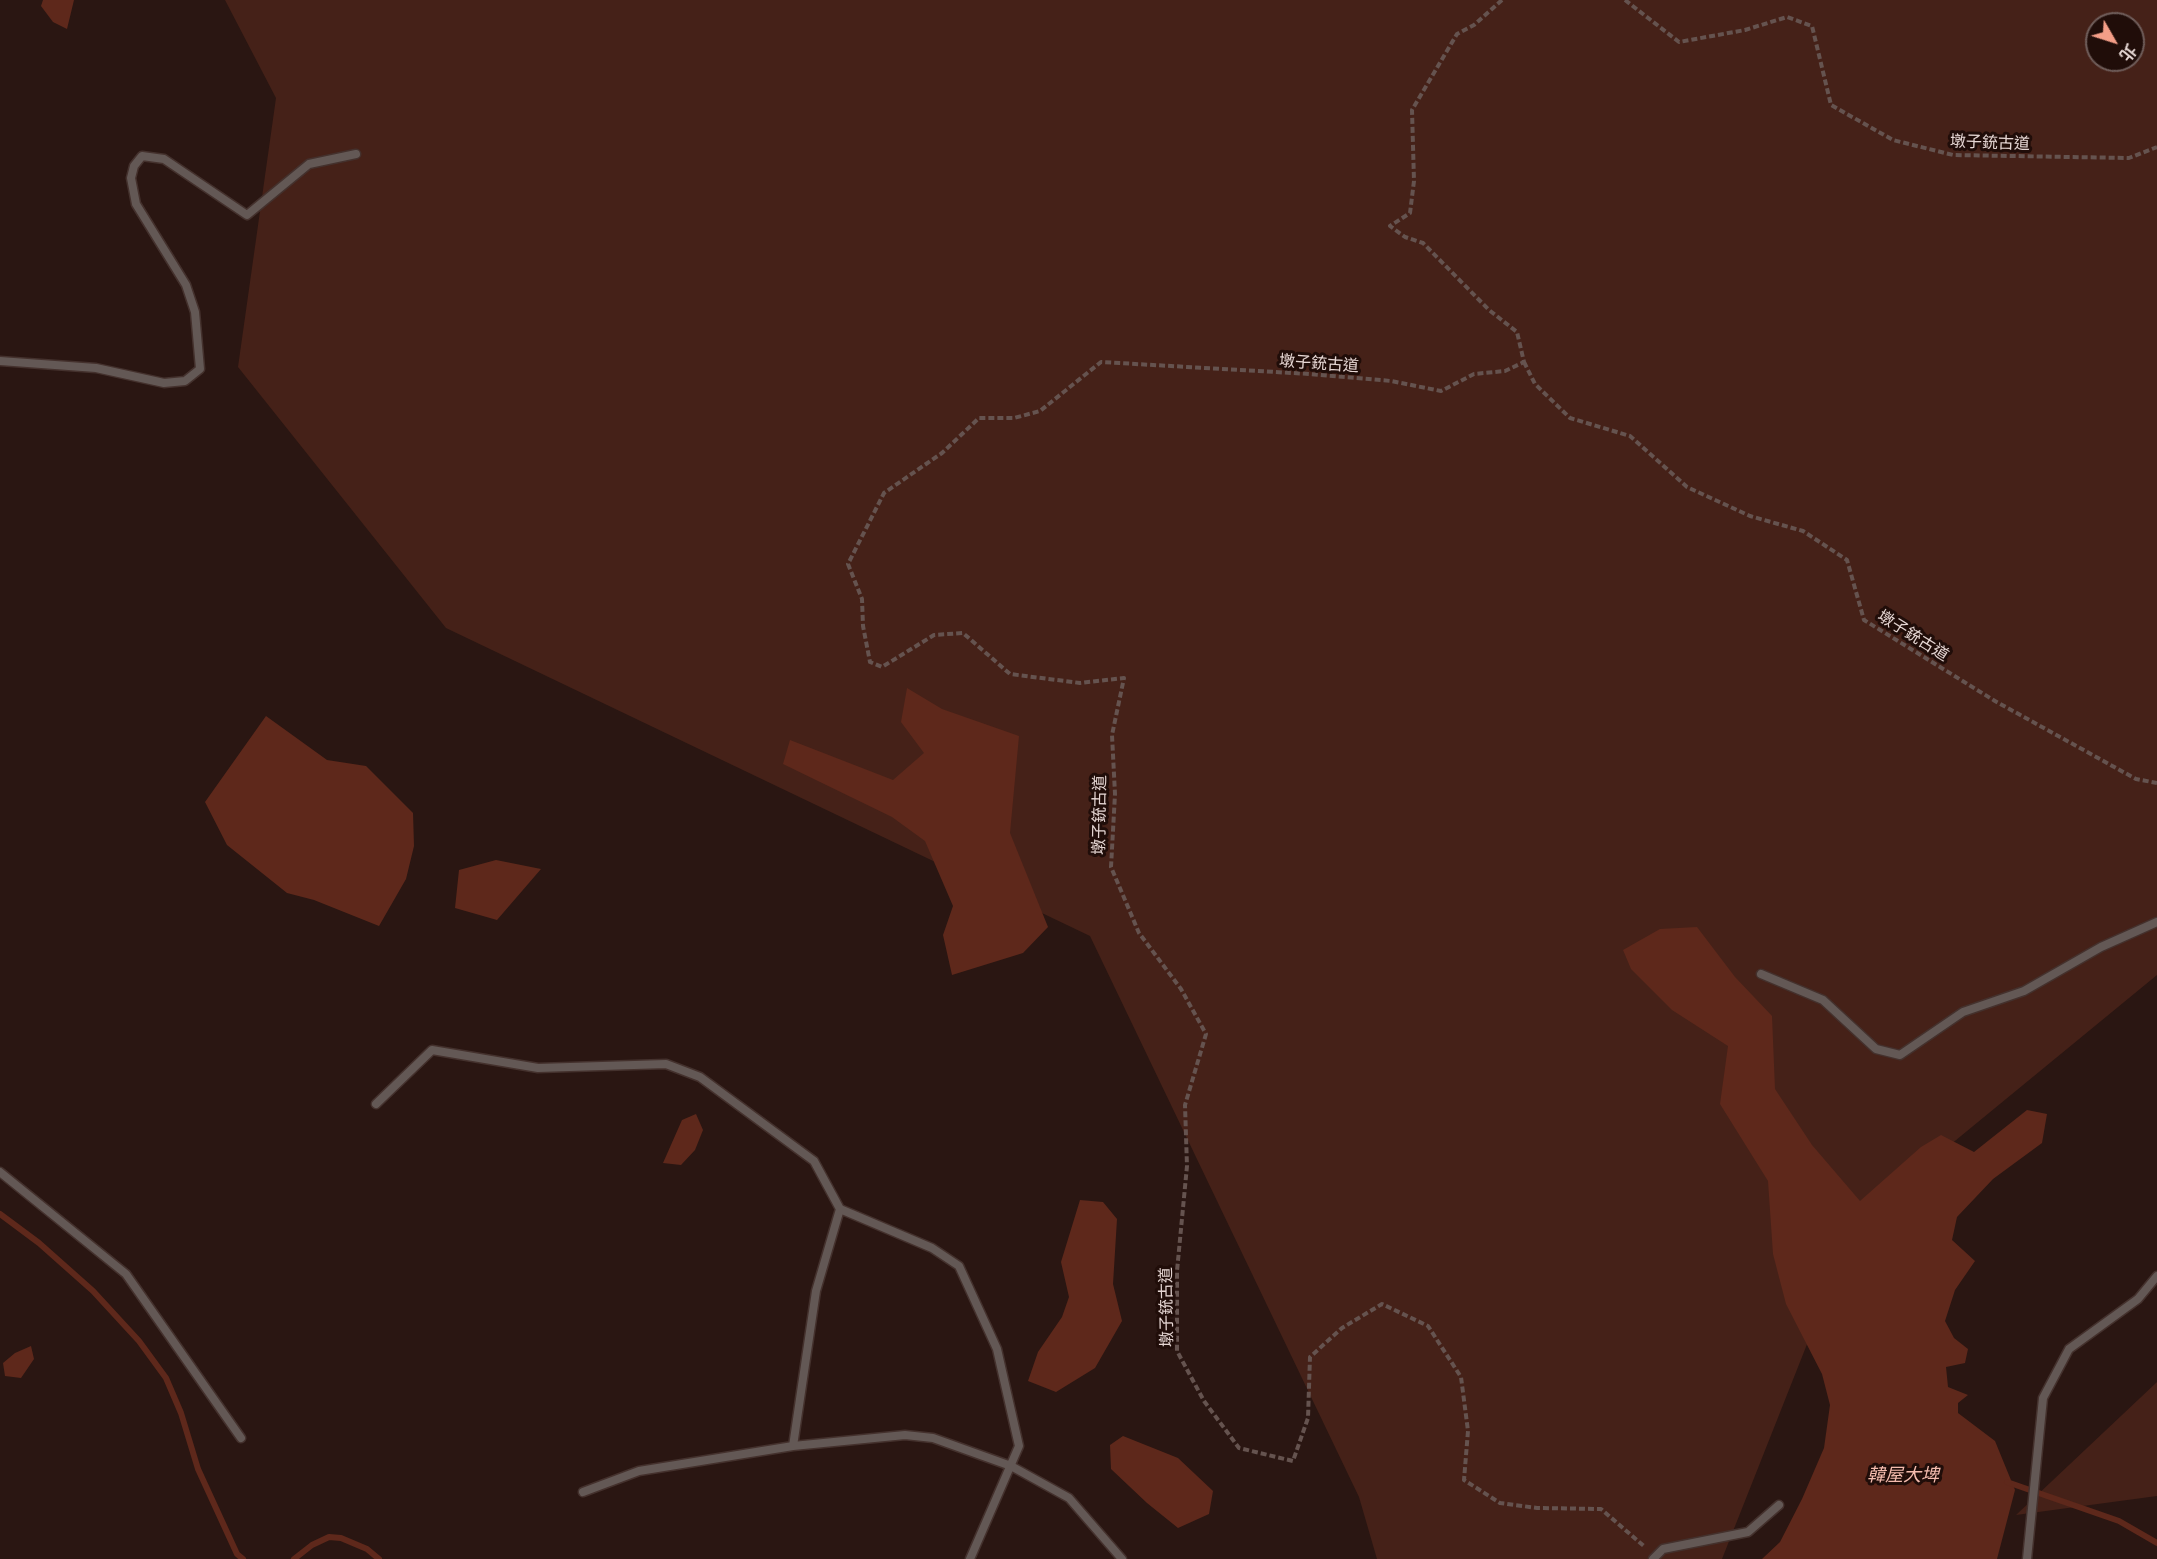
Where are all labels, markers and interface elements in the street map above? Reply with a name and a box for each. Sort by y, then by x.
north arrow [2085,12,2145,72]
text: 北 [2115,40,2140,65]
street label: 墩子銃古道 [1950,132,2030,154]
street label: 墩子銃古道 [1278,352,1360,376]
street label: 墩子銃古道 [1874,607,1952,665]
street label: 墩子銃古道 [1090,775,1110,855]
street label: 墩子銃古道 [1157,1267,1177,1347]
water label: 韓屋大埤 [1867,1465,1939,1487]

